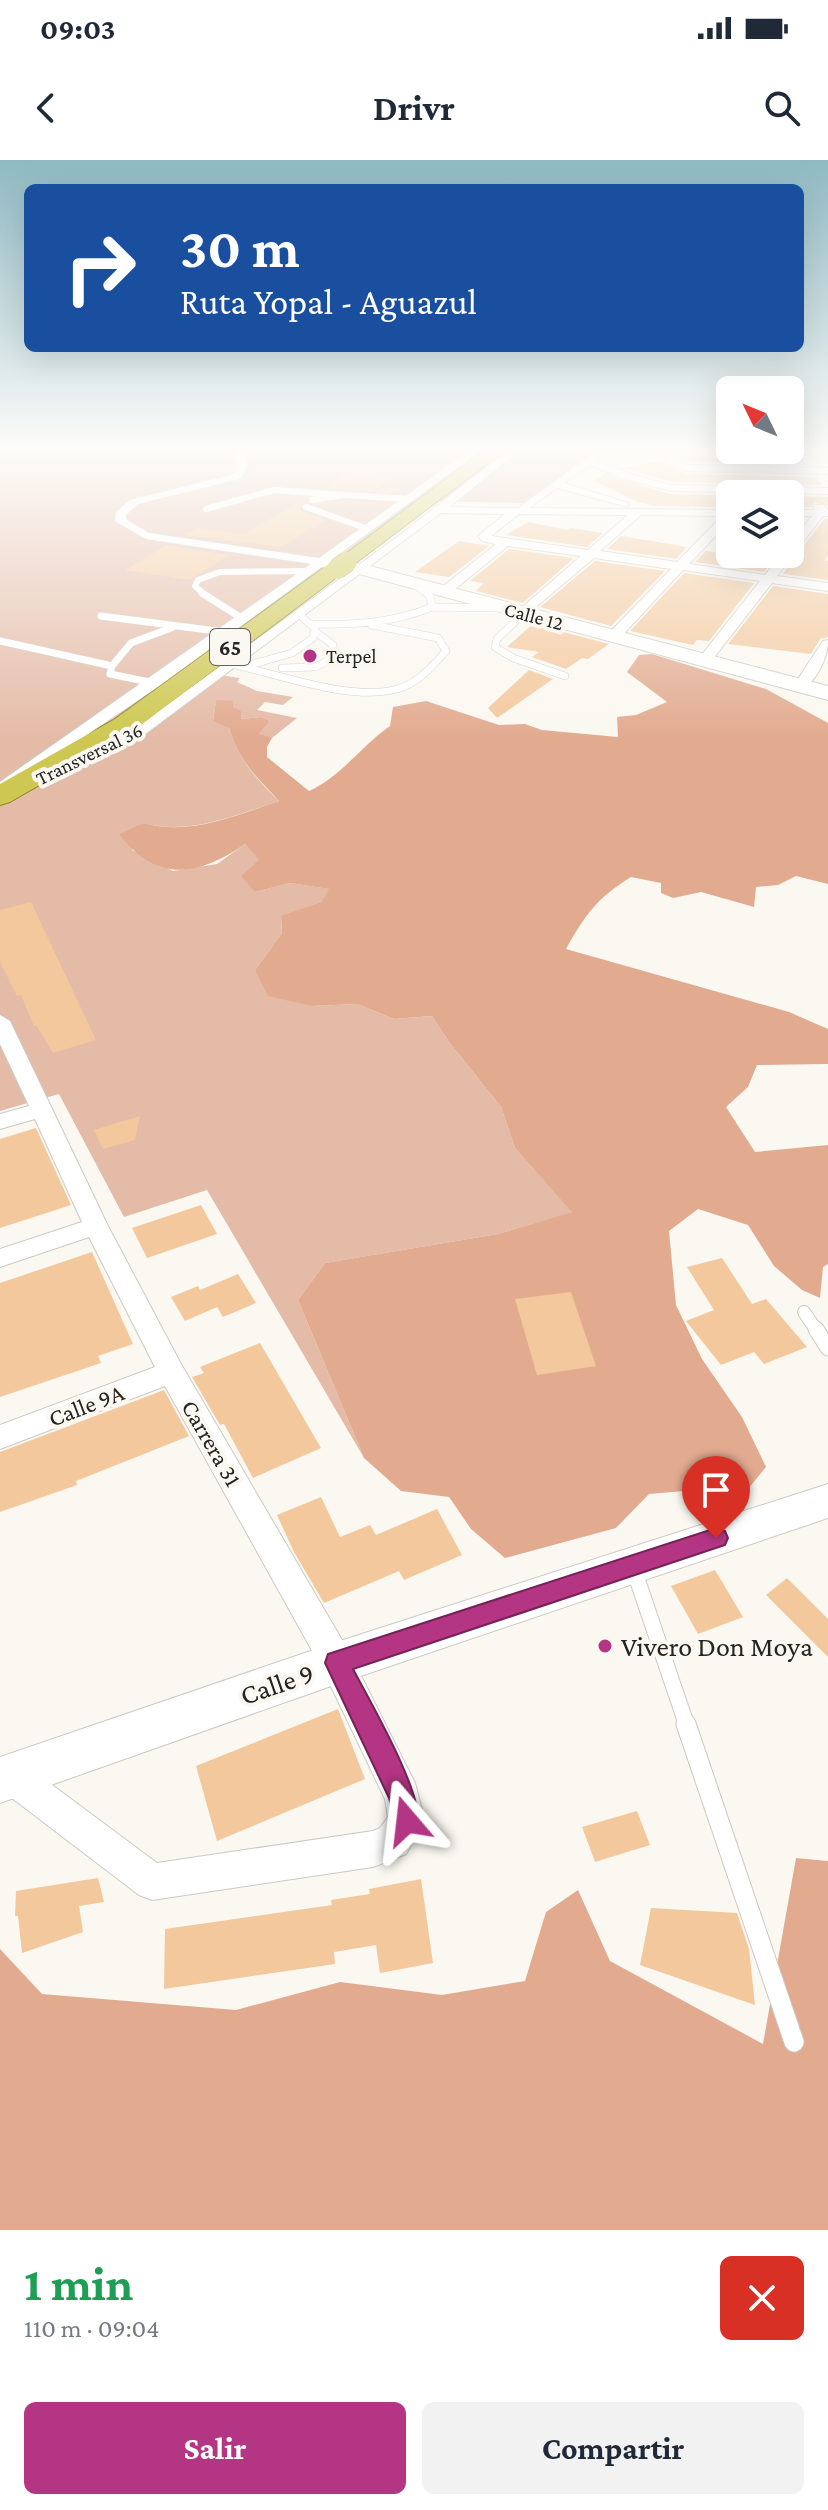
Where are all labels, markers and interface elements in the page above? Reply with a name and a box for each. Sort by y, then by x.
text: 09:03 [40,12,115,45]
icon: back [24,86,68,130]
icon: search [760,86,804,130]
text: Drivr [373,88,455,128]
icon: right [48,216,152,320]
text: 30 m [180,217,300,279]
text: Ruta Yopal - Aguazul [180,282,477,322]
north arrow [716,376,804,464]
map controls [716,376,804,568]
button: layers [716,480,804,568]
street label: Calle 12 [502,598,566,634]
road number: 65 [210,629,250,665]
place label: Terpel [326,645,377,668]
marker: Terpel [301,647,319,665]
street label: Transversal 36 [32,719,146,789]
street label: Calle 9A [45,1378,128,1432]
street label: Carrera 31 [176,1395,248,1491]
pin [682,1456,750,1538]
icon: arrive [694,1468,738,1512]
place label: Vivero Don Moya [621,1631,813,1662]
marker: Vivero Don Moya [596,1637,614,1655]
street label: Calle 9 [236,1657,318,1711]
position arrow [365,1779,449,1863]
button: close [720,2256,804,2340]
text: 1 min [24,2257,133,2310]
text: 110 m · 09:04 [24,2314,160,2343]
button: Salir [24,2402,406,2494]
button: Compartir [422,2402,804,2494]

